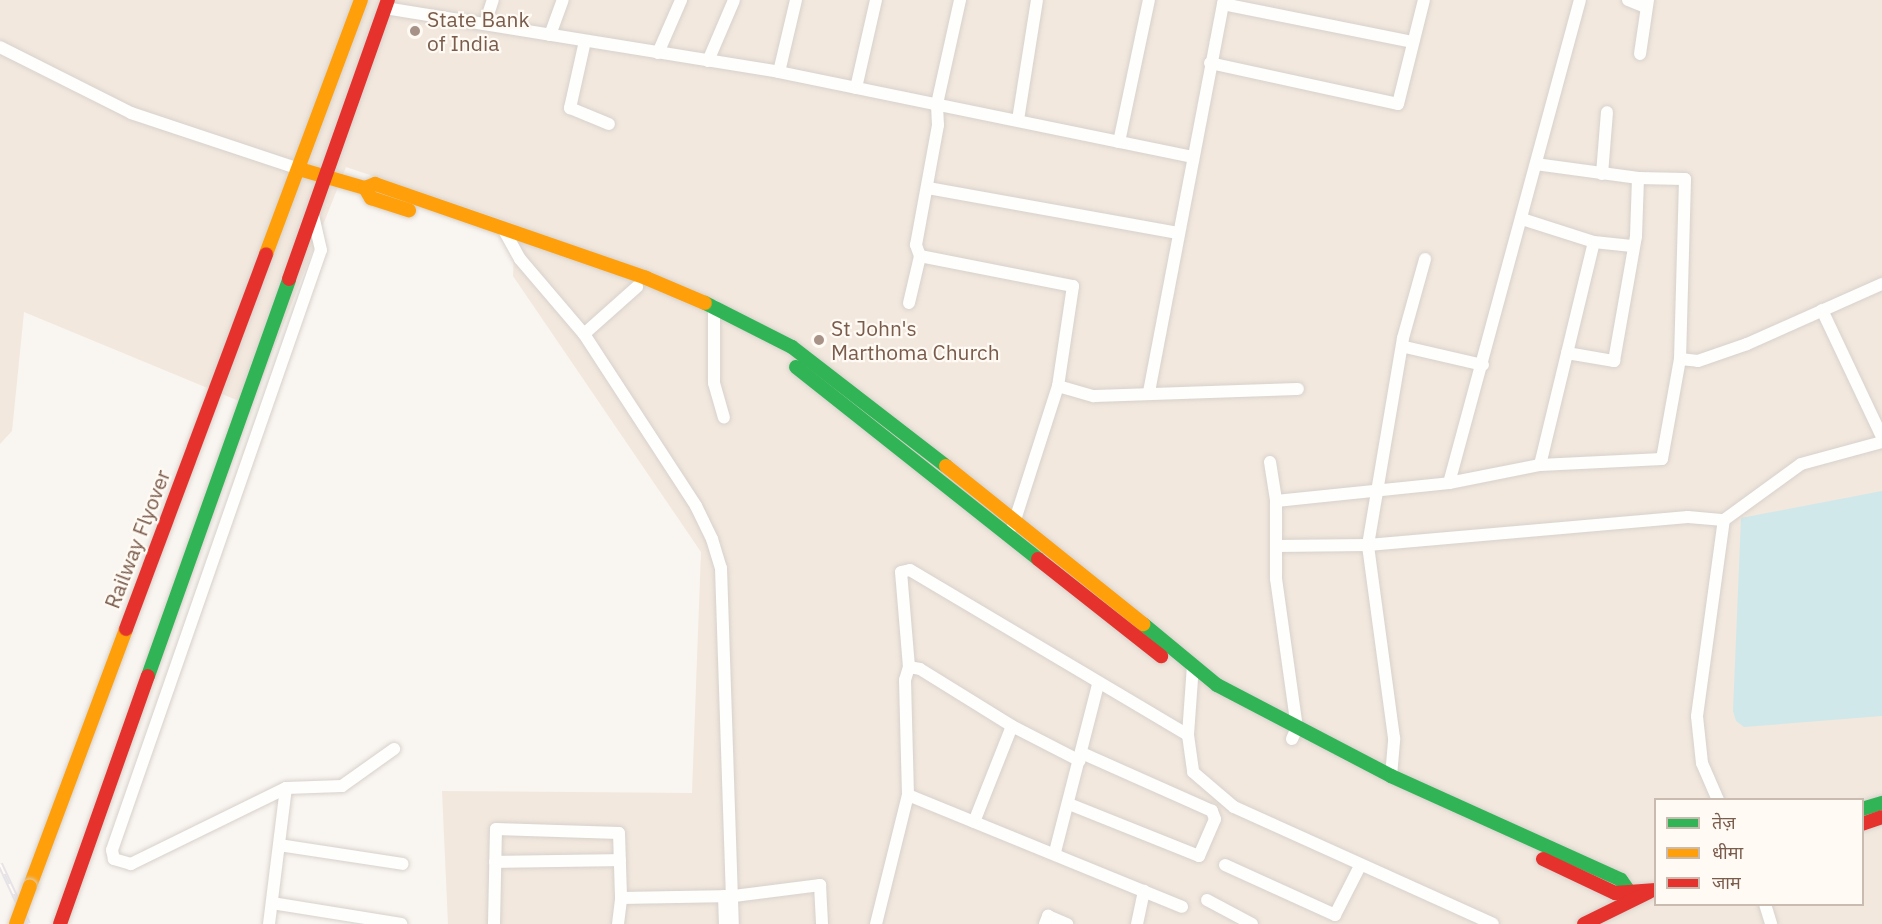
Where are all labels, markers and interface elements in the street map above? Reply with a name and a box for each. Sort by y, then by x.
place label: State Bank of India [427,6,529,56]
marker: State Bank of India [408,24,422,38]
place label: St John's Marthoma Church [831,315,1000,365]
marker: St John's Marthoma Church [812,333,826,347]
street label: Railway Flyover [99,466,175,612]
legend [1654,798,1864,906]
text: तेज़ [1712,811,1736,834]
text: धीमा [1712,841,1743,864]
text: जाम [1712,871,1741,894]

